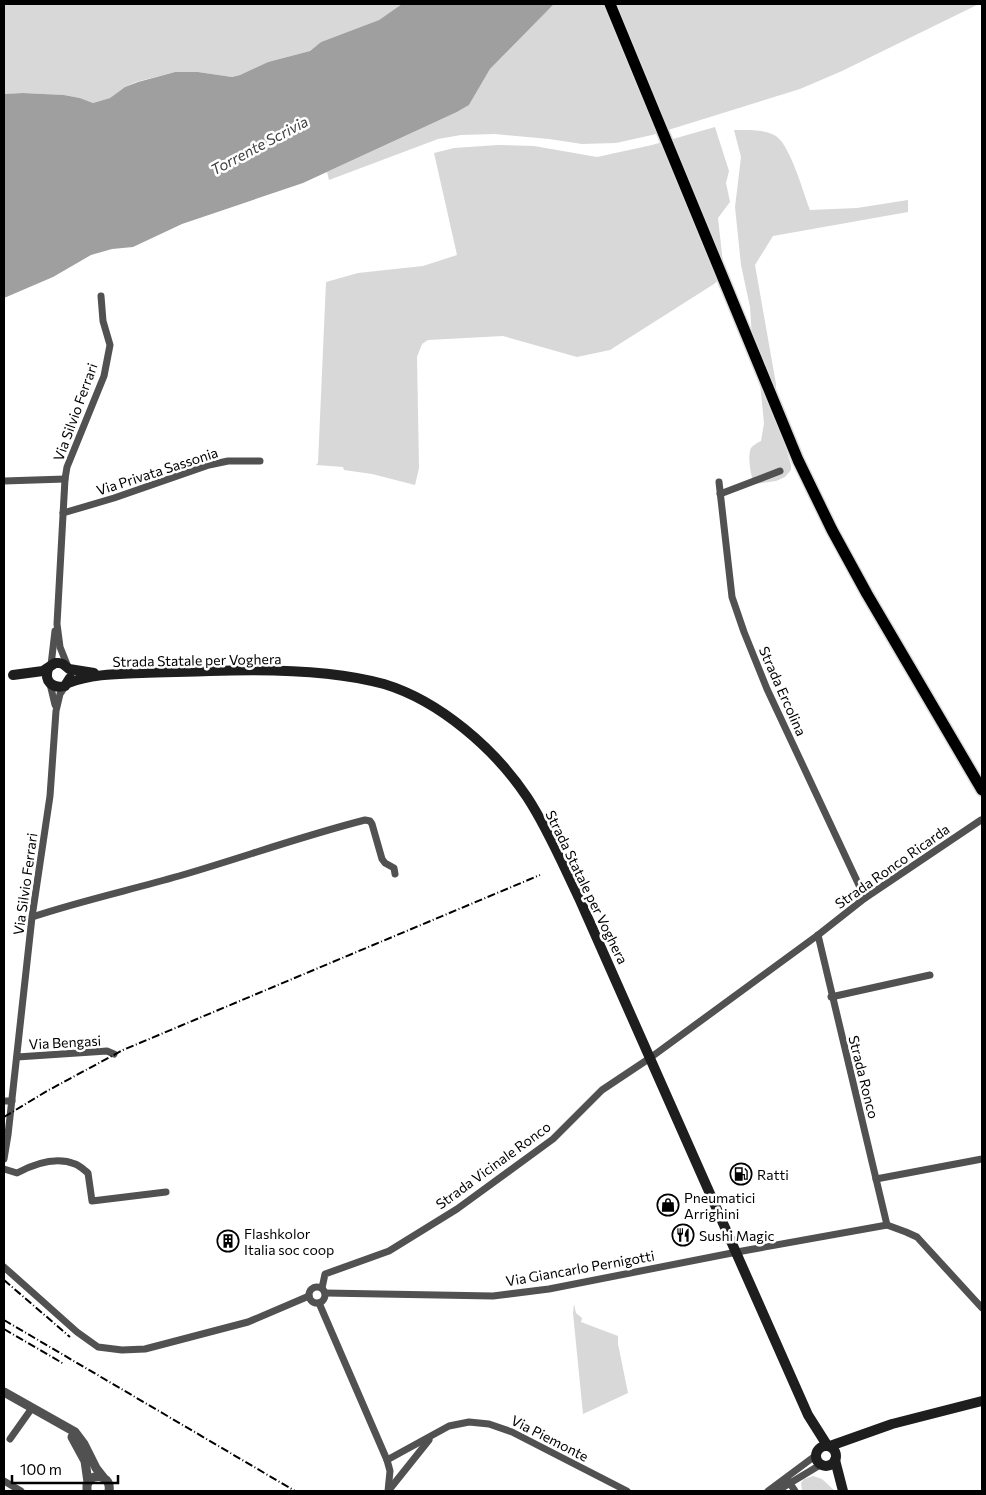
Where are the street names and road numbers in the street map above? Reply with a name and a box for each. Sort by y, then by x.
street label: Via Silvio Ferrari [49,361,101,463]
street label: Via Privata Sassonia [94,443,220,499]
street label: Strada Ercolina [756,644,810,738]
street label: Strada Statale per Voghera [112,650,282,670]
street label: Strada Statale per Voghera [542,807,632,967]
street label: Strada Ronco Ricarda [831,820,953,912]
street label: Via Silvio Ferrari [9,832,41,936]
street label: Via Bengasi [28,1032,102,1052]
street label: Strada Ronco [845,1034,883,1120]
street label: Strada Vicinale Ronco [432,1118,554,1212]
street label: Via Giancarlo Pernigotti [504,1247,656,1289]
street label: Via Piemonte [508,1411,592,1465]

